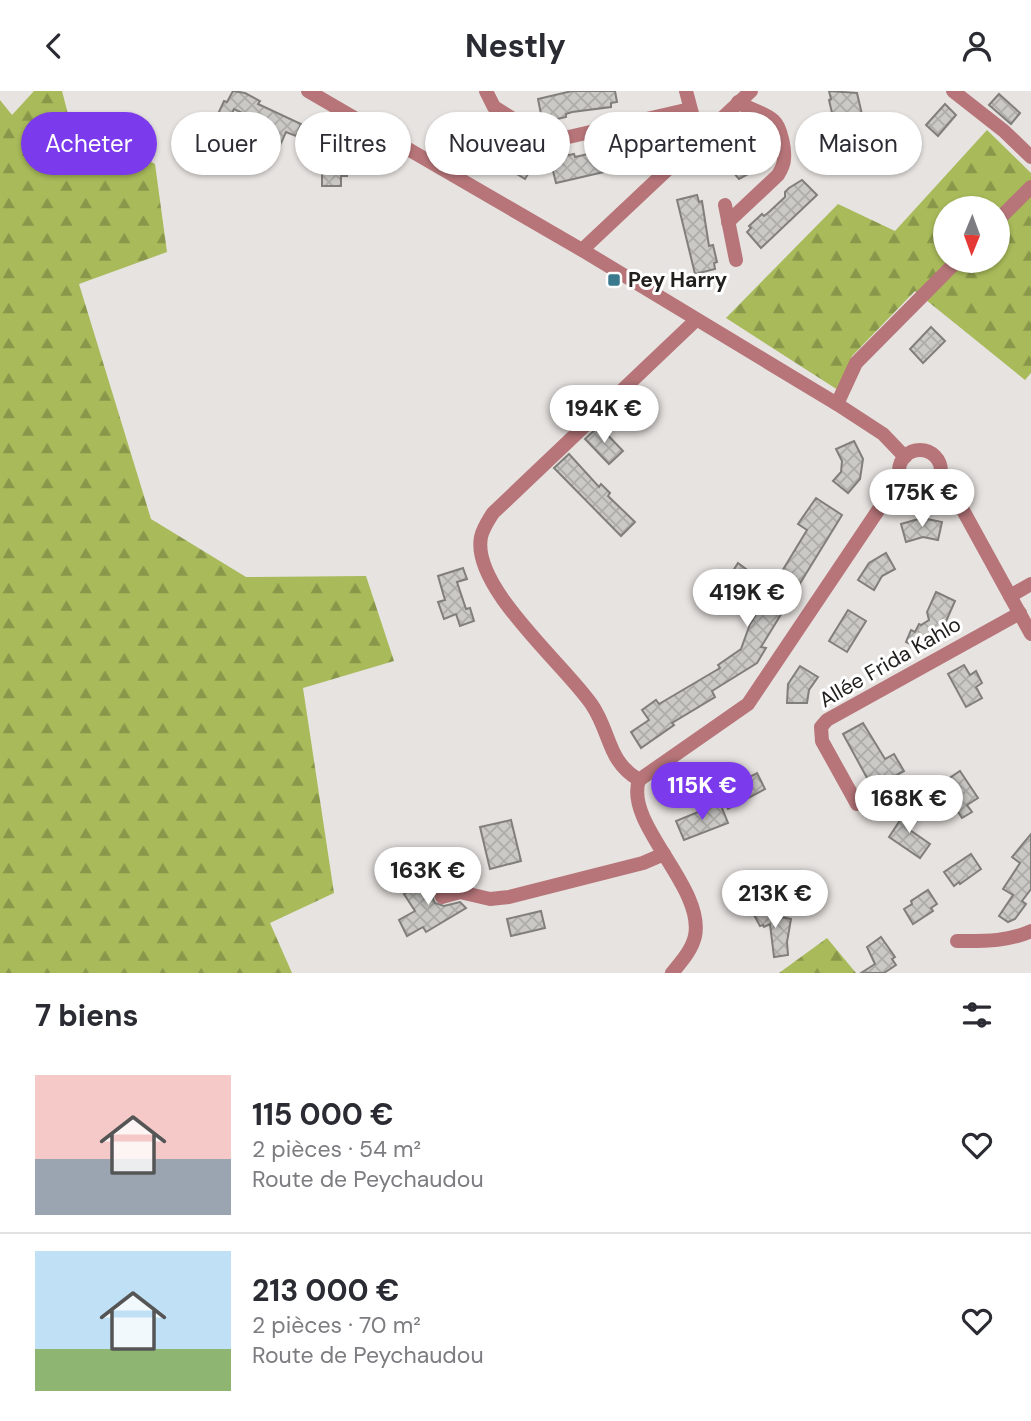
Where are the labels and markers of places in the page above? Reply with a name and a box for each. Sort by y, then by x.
place label: Pey Harry [628,266,728,294]
marker: Pey Harry [606,272,622,288]
pin: 194K € [547,385,661,445]
pin: 175K € [865,469,979,529]
pin: 419K € [690,569,804,629]
pin: 115K € [645,763,759,822]
pin: 168K € [852,775,966,835]
pin: 163K € [371,847,485,907]
pin: 213K € [718,871,832,930]

